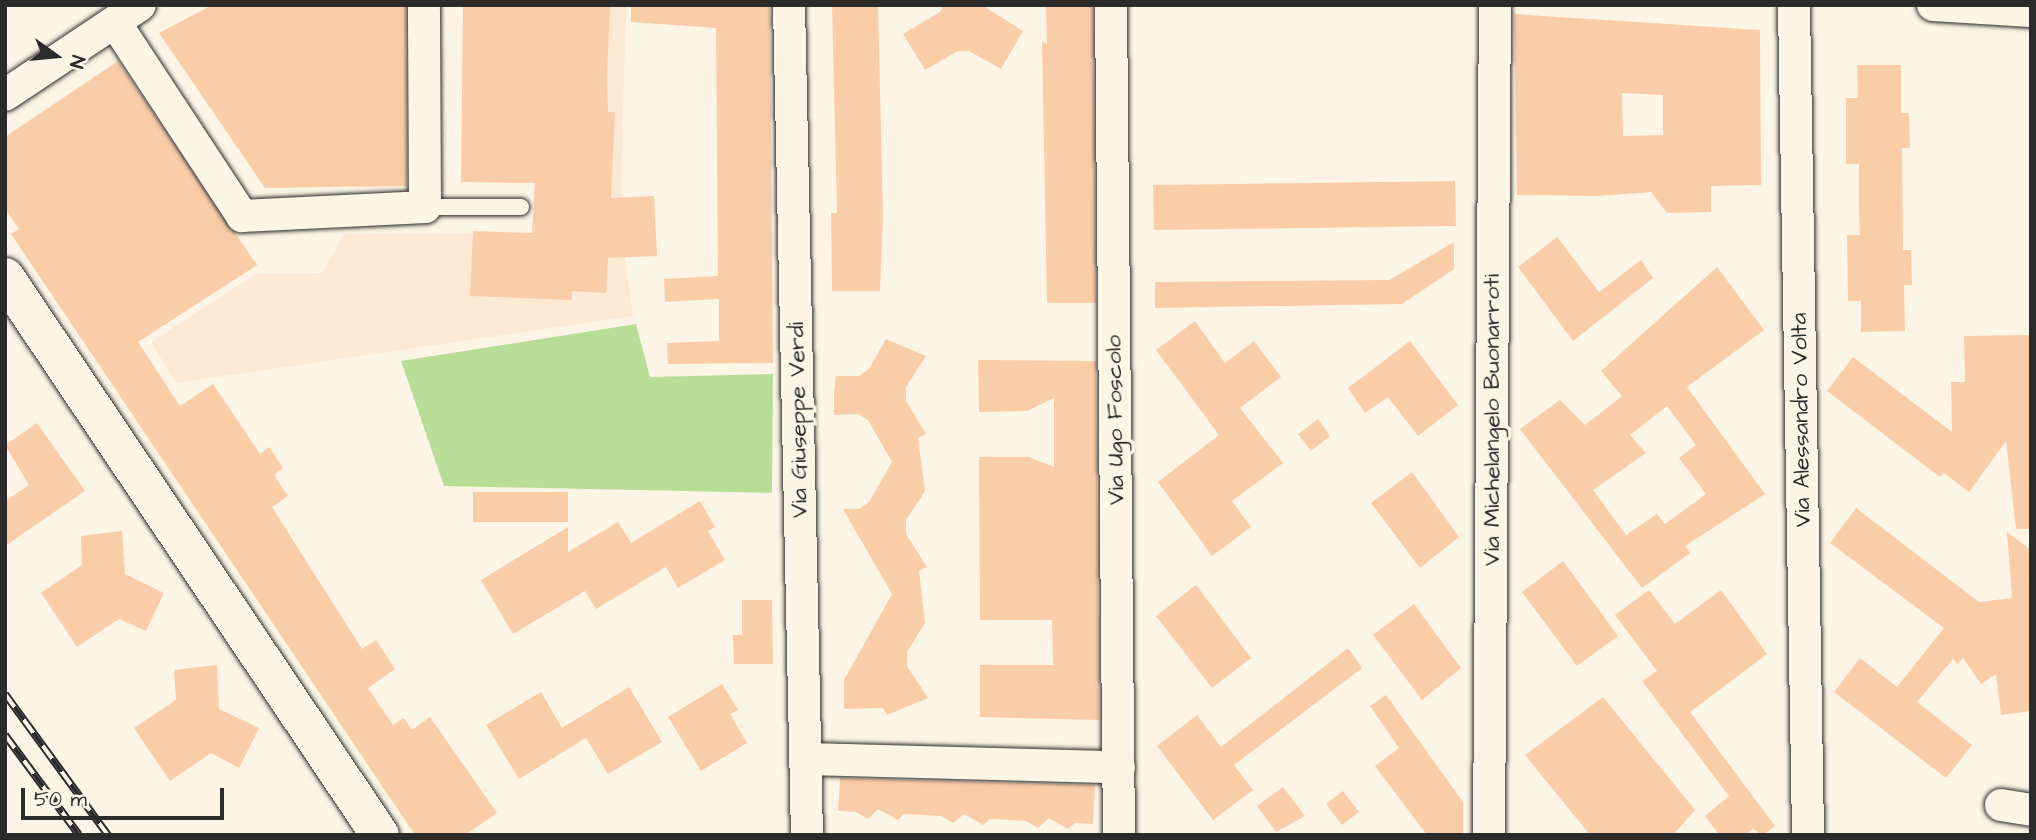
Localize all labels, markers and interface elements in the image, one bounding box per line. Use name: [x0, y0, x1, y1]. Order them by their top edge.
north arrow: [21, 21, 91, 91]
text: N: [62, 52, 91, 71]
street label: Via Michelangelo Buonarroti: [1478, 274, 1506, 566]
street label: Via Alessandro Volta: [1785, 313, 1817, 527]
street label: Via Giuseppe Verdi: [782, 322, 814, 518]
street label: Via Ugo Foscolo: [1100, 335, 1130, 505]
scale bar: [24, 774, 228, 818]
text: 50 m: [34, 785, 87, 814]

